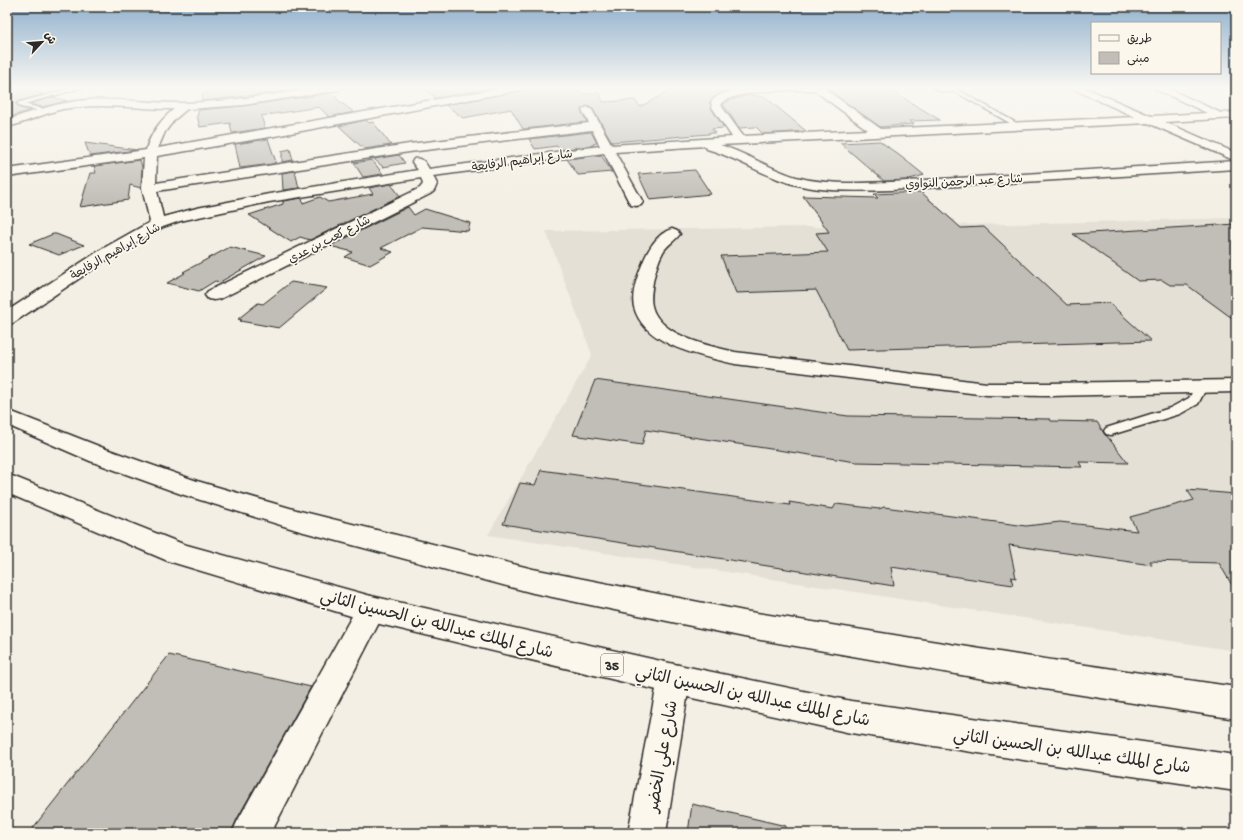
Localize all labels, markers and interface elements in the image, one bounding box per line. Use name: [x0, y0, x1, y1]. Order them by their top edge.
north arrow: [22, 22, 62, 62]
legend: [1091, 22, 1221, 74]
text: ش: [41, 30, 57, 47]
text: طريق: [1127, 33, 1152, 47]
text: مبنى: [1127, 53, 1150, 67]
street label: شارع إبراهيم الرفايعة: [471, 148, 574, 176]
street label: شارع عبد الرحمن النواوي: [905, 173, 1023, 193]
street label: شارع كعب بن عدي: [286, 214, 373, 268]
street label: شارع إبراهيم الرفايعة: [69, 221, 163, 284]
street label: شارع الملك عبدالله بن الحسين الثاني: [317, 587, 555, 667]
road number: 35: [601, 654, 623, 676]
street label: شارع الملك عبدالله بن الحسين الثاني: [633, 663, 872, 735]
street label: شارع علي الخضر: [644, 699, 686, 816]
street label: شارع الملك عبدالله بن الحسين الثاني: [951, 726, 1191, 782]

